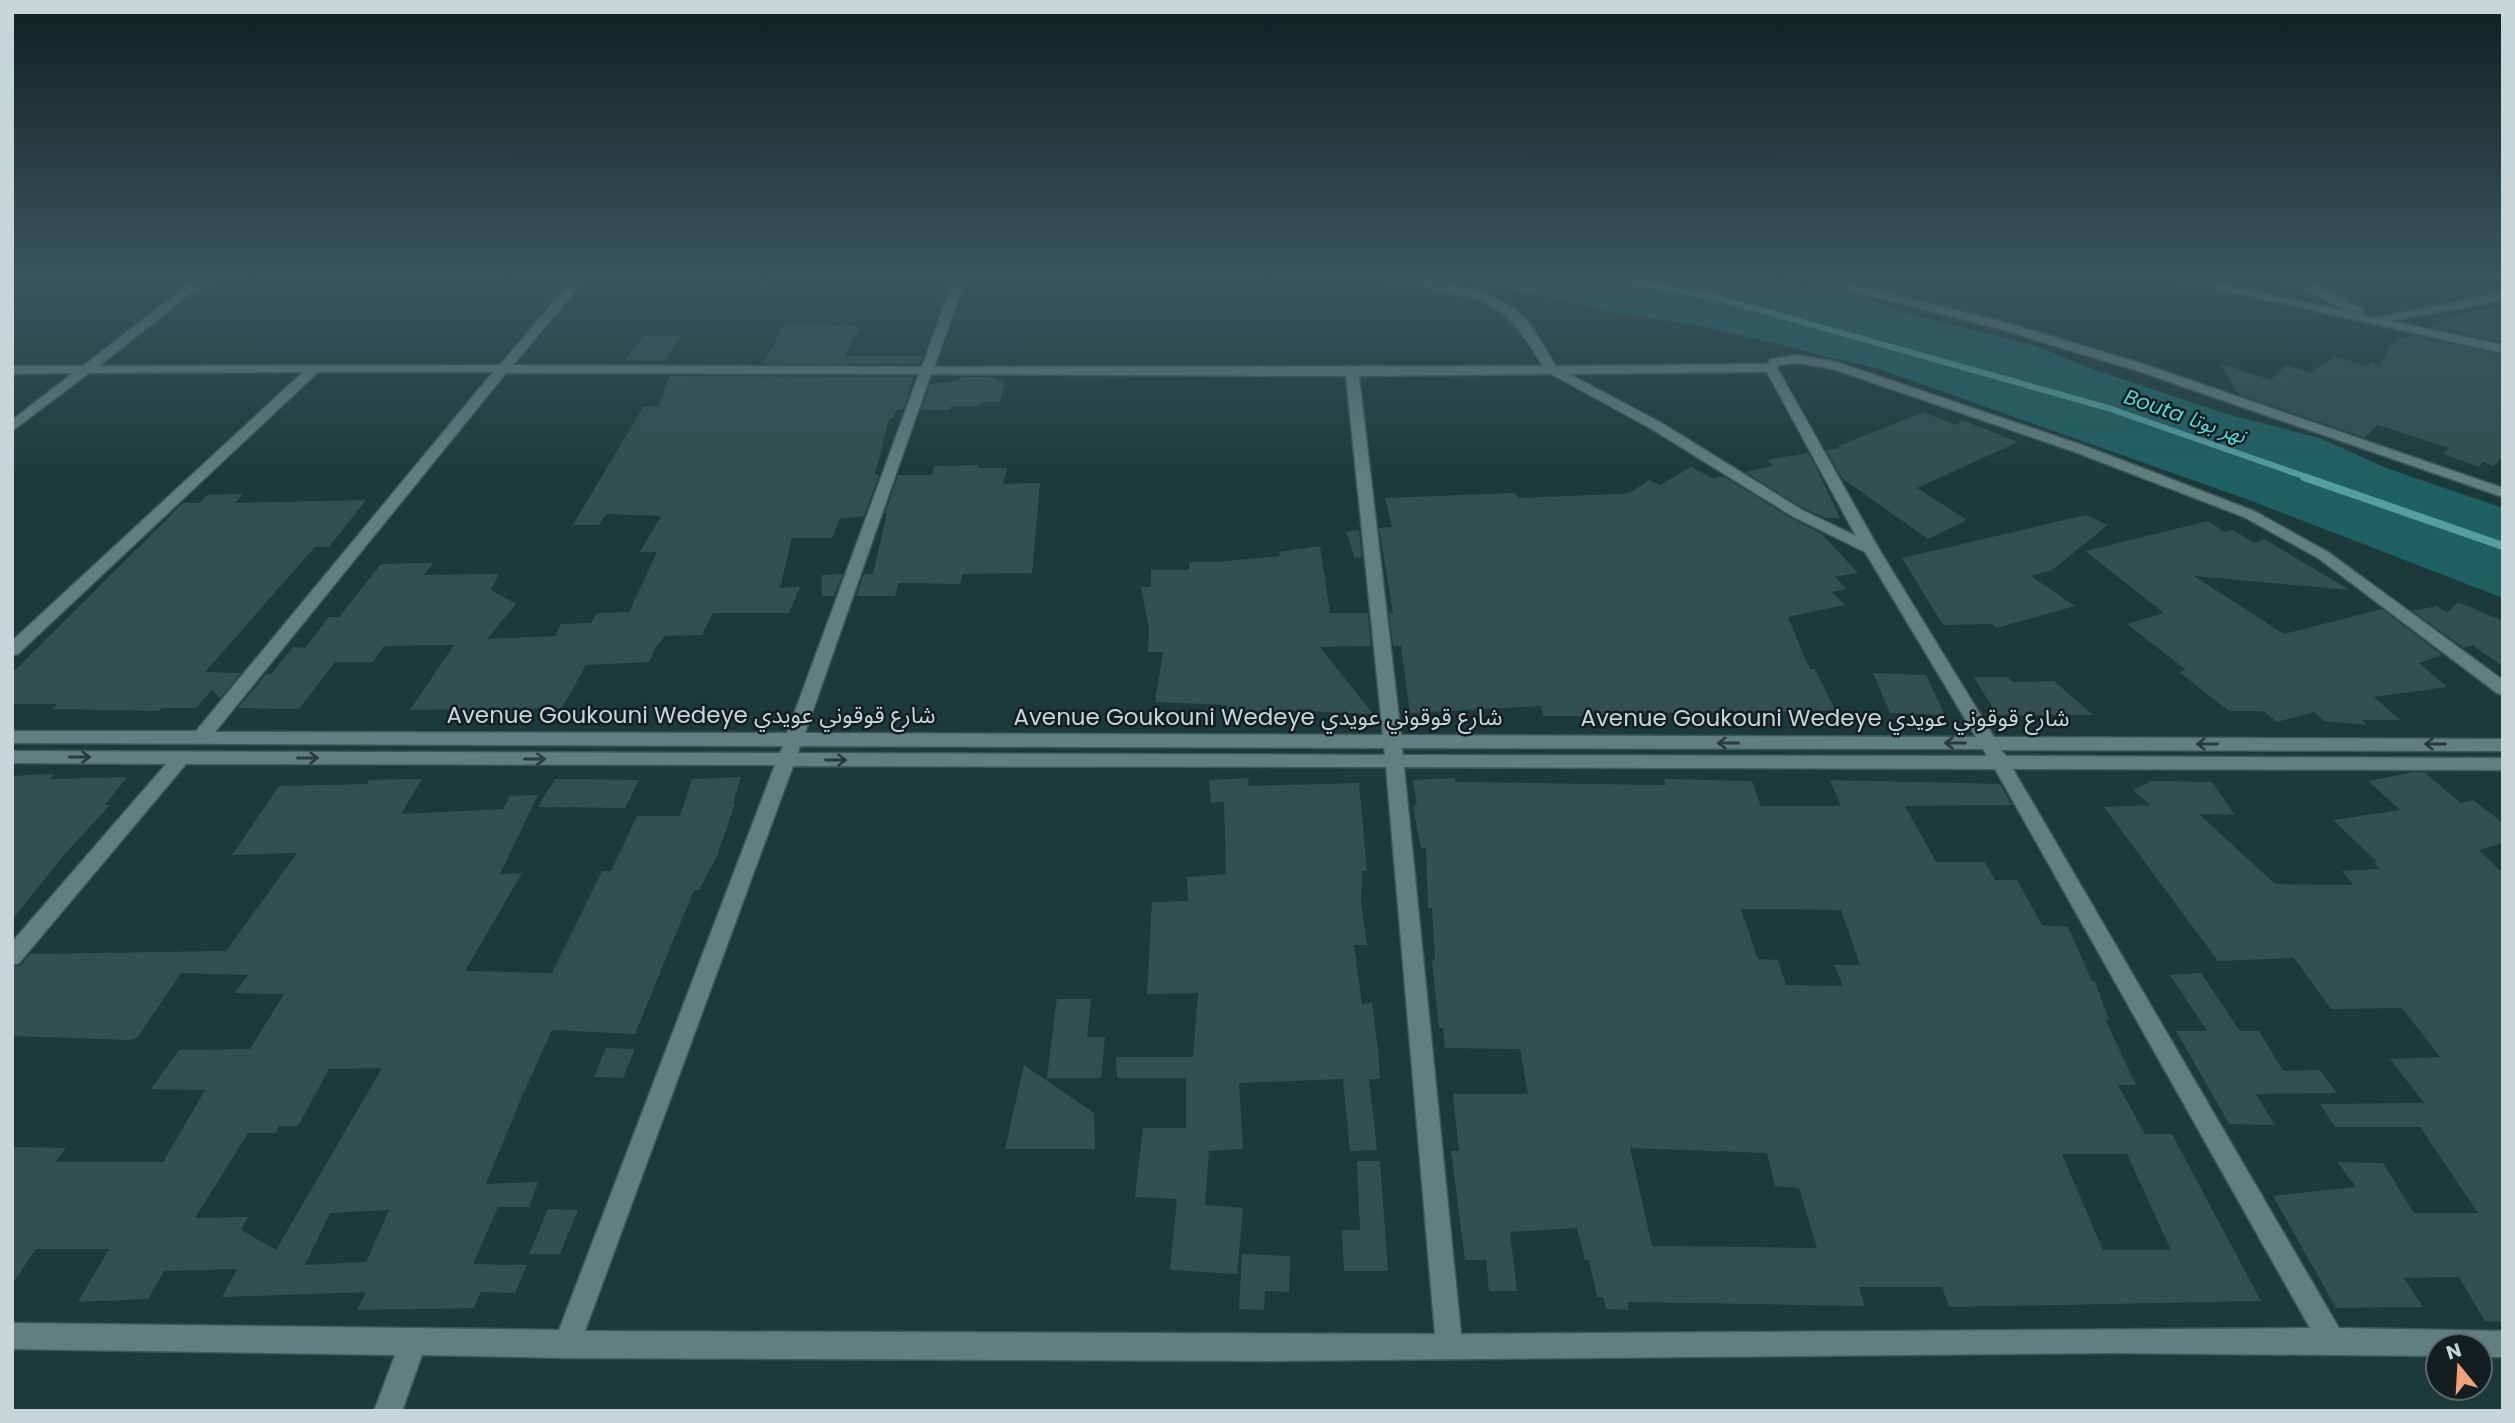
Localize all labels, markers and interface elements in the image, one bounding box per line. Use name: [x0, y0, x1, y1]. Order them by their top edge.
water label: Bouta نهر بوتا: [2120, 382, 2251, 451]
street label: Avenue Goukouni Wedeye شارع قوقوني عويدي: [446, 699, 936, 732]
street label: Avenue Goukouni Wedeye شارع قوقوني عويدي: [1013, 701, 1503, 734]
street label: Avenue Goukouni Wedeye شارع قوقوني عويدي: [1580, 702, 2070, 735]
one-way arrow: [1716, 736, 1739, 750]
one-way arrow: [1944, 736, 1967, 750]
one-way arrow: [2196, 737, 2219, 751]
one-way arrow: [2423, 737, 2446, 751]
one-way arrow: [69, 750, 92, 764]
one-way arrow: [296, 751, 319, 765]
one-way arrow: [524, 752, 547, 766]
one-way arrow: [825, 753, 848, 767]
north arrow: [2424, 1332, 2494, 1402]
text: N: [2443, 1336, 2465, 1366]

